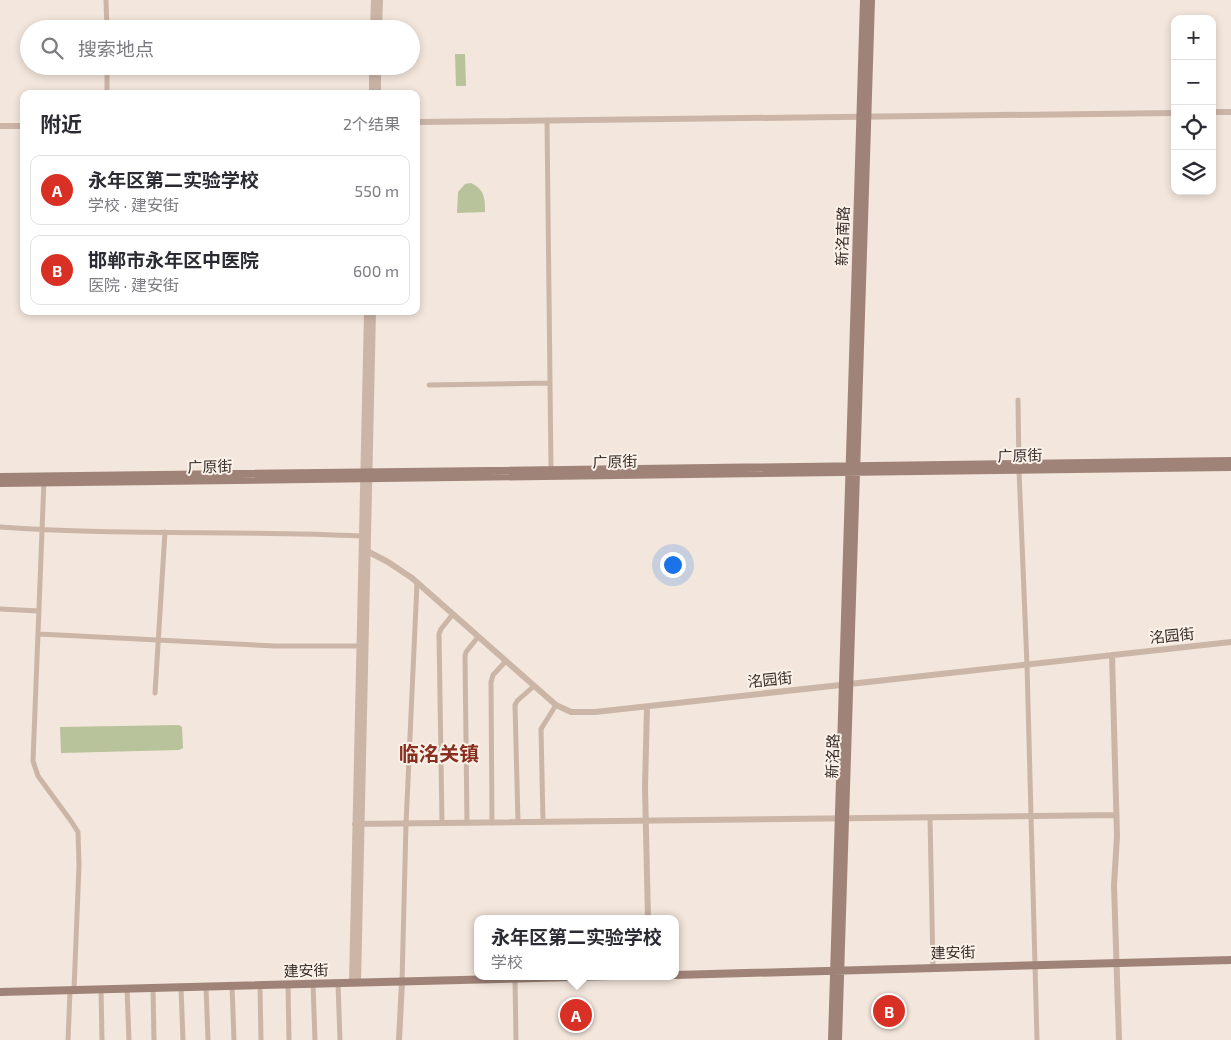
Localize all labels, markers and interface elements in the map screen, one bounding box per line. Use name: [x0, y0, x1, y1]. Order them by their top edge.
map controls: [1171, 15, 1216, 195]
button: +: [1171, 15, 1216, 60]
search box: [20, 20, 420, 75]
icon: search: [38, 34, 66, 62]
text: 搜索地点: [78, 37, 154, 60]
button: −: [1171, 60, 1216, 105]
button: locate: [1171, 105, 1216, 150]
text: 附近: [40, 111, 82, 136]
text: 2个结果: [343, 114, 400, 133]
button: layers: [1171, 150, 1216, 195]
text: 永年区第二实验学校: [88, 168, 259, 191]
text: A: [52, 181, 62, 200]
text: 550 m: [355, 181, 399, 200]
text: 学校 · 建安街: [88, 195, 179, 214]
street label: 新洺南路: [832, 206, 852, 266]
text: 邯郸市永年区中医院: [88, 248, 259, 271]
text: B: [52, 261, 62, 280]
text: 600 m: [353, 261, 399, 280]
text: 医院 · 建安街: [88, 275, 179, 294]
street label: 广原街: [997, 446, 1043, 464]
street label: 广原街: [592, 452, 638, 470]
street label: 广原街: [187, 457, 233, 475]
your location: [660, 552, 686, 578]
street label: 洺园街: [1149, 624, 1195, 646]
street label: 洺园街: [747, 668, 793, 690]
street label: 新洺路: [822, 733, 842, 779]
district label: 临洺关镇: [399, 741, 479, 765]
popup: [474, 915, 679, 980]
text: 永年区第二实验学校: [491, 925, 662, 948]
street label: 建安街: [930, 942, 976, 962]
text: 学校: [491, 952, 523, 971]
street label: 建安街: [283, 960, 329, 980]
pin: B: [873, 992, 905, 1030]
pin: A: [560, 996, 592, 1034]

